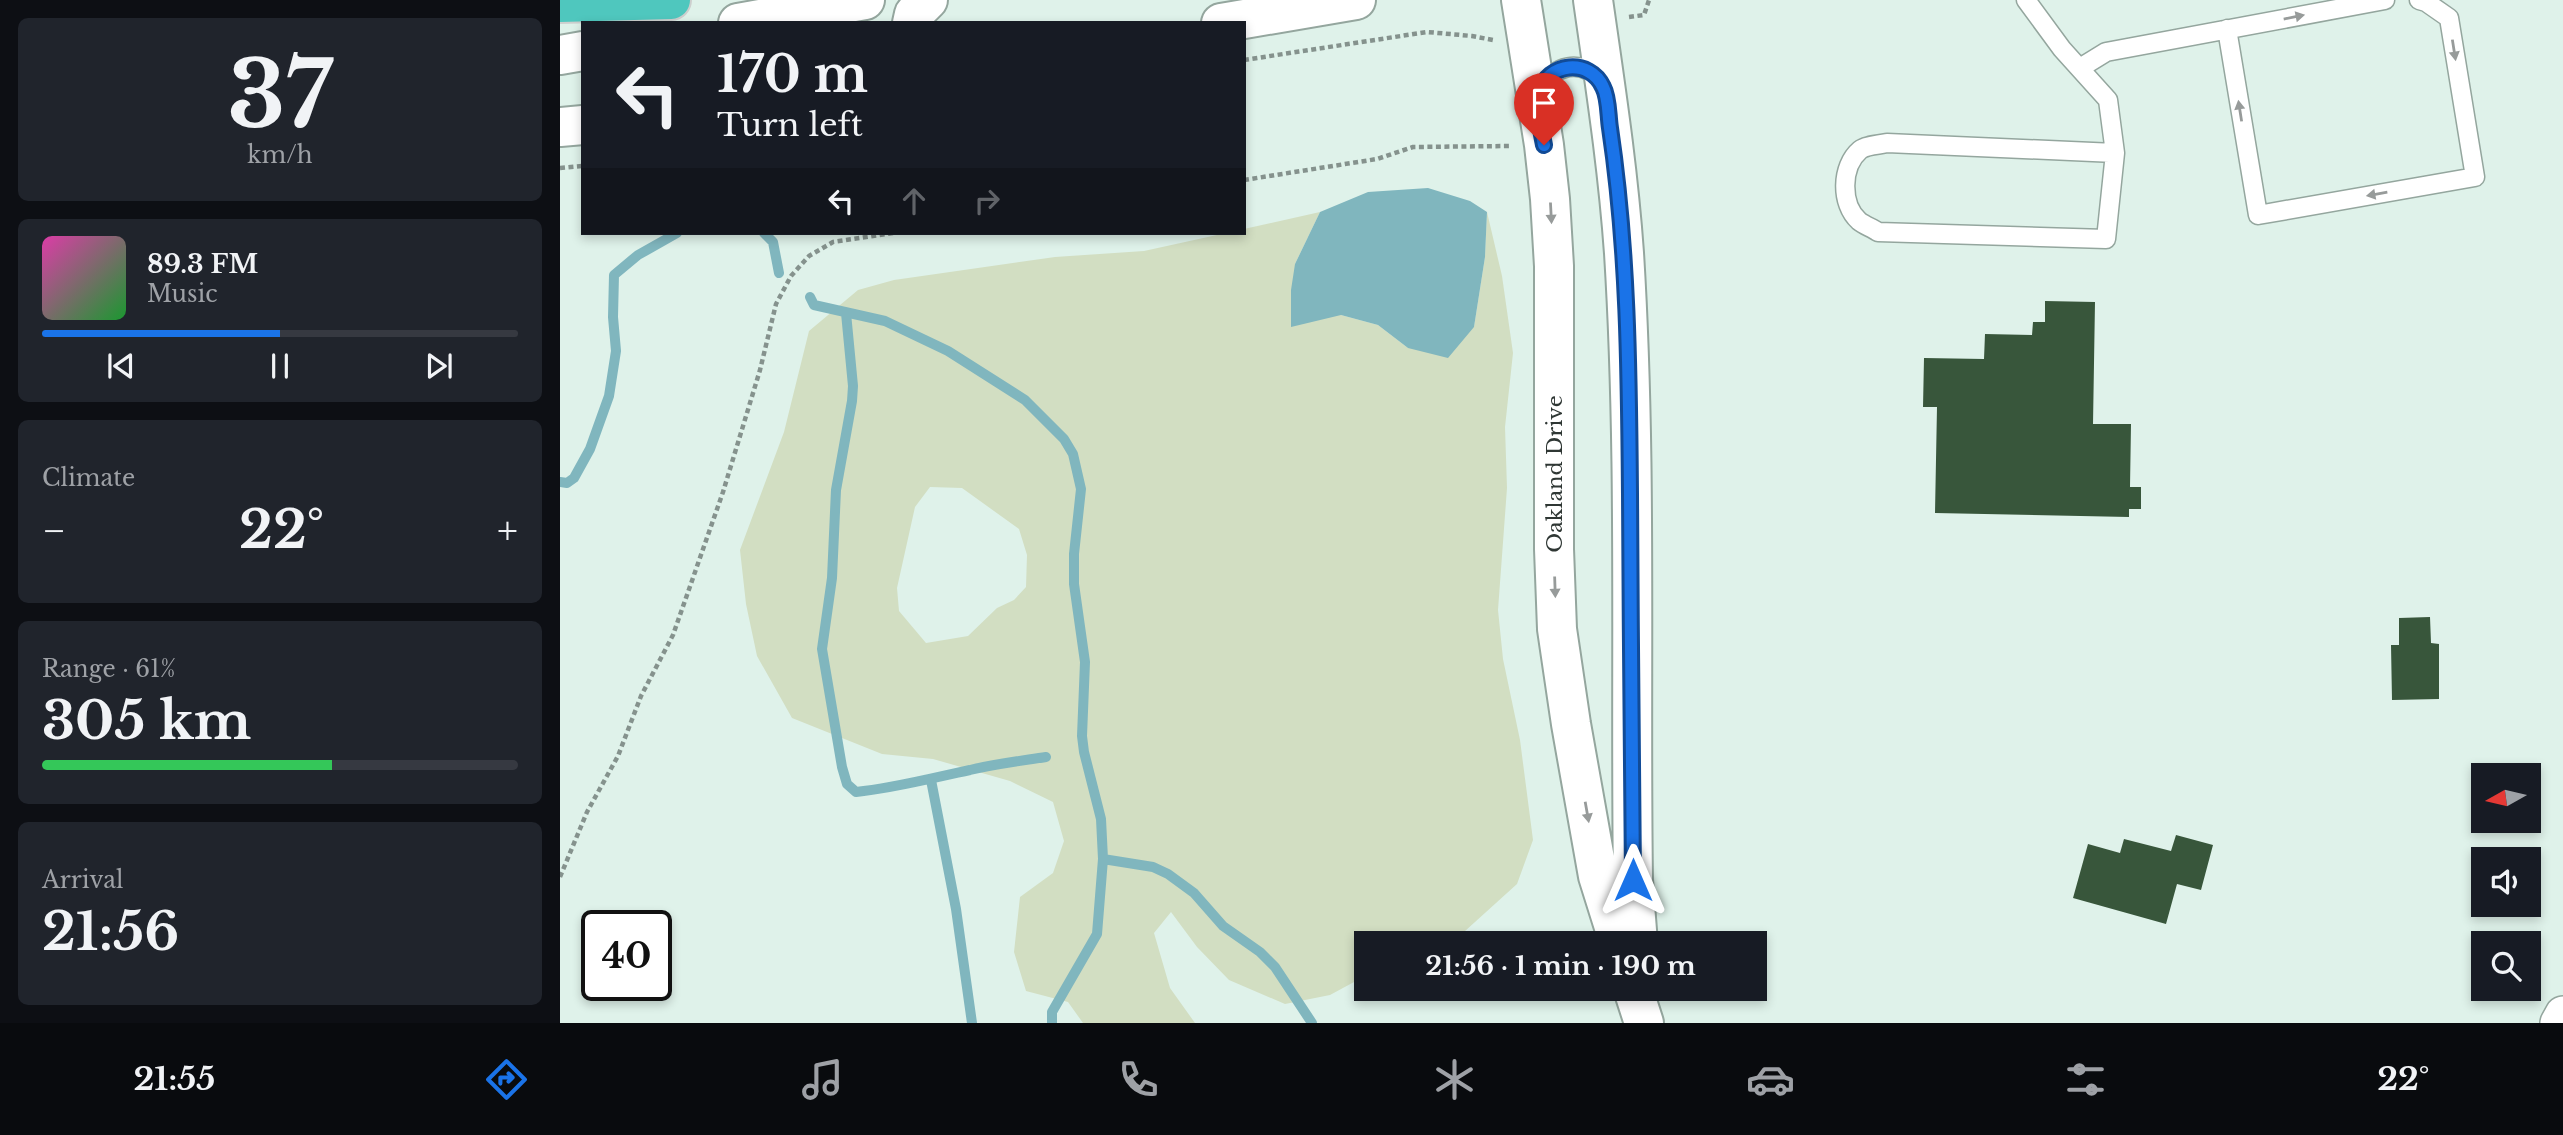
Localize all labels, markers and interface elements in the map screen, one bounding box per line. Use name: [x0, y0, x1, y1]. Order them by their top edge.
one-way arrow: [2283, 11, 2305, 22]
text: 37: [228, 39, 332, 152]
one-way arrow: [2449, 39, 2460, 61]
text: 170 m: [717, 44, 868, 105]
icon: left: [602, 49, 693, 140]
pin: [1514, 73, 1574, 145]
icon: arrive: [1525, 84, 1563, 122]
one-way arrow: [2234, 100, 2245, 122]
text: Turn left: [717, 105, 863, 145]
text: km/h: [247, 141, 313, 169]
icon: left: [822, 182, 860, 220]
icon: ahead: [895, 182, 933, 220]
icon: right: [968, 182, 1006, 220]
one-way arrow: [2366, 189, 2388, 200]
one-way arrow: [1546, 202, 1557, 224]
text: 89.3 FM: [147, 248, 258, 280]
text: Music: [147, 280, 218, 308]
icon: previous: [102, 347, 140, 385]
icon: pause: [261, 347, 299, 385]
icon: next: [420, 347, 458, 385]
street label: Oakland Drive: [1542, 395, 1568, 553]
text: Climate: [42, 464, 135, 492]
text: 22°: [239, 498, 324, 562]
text: −: [42, 507, 66, 554]
text: +: [497, 507, 518, 554]
one-way arrow: [1550, 577, 1561, 599]
text: Range · 61%: [42, 655, 176, 683]
text: 305 km: [42, 689, 251, 753]
north arrow: [2471, 763, 2541, 833]
map controls: [2471, 763, 2541, 1001]
one-way arrow: [1582, 801, 1593, 823]
position arrow: [1596, 843, 1670, 917]
button: sound: [2471, 847, 2541, 917]
text: Arrival: [42, 866, 123, 894]
text: 21:56: [42, 900, 179, 964]
speed limit sign: 40: [581, 910, 672, 1001]
button: search: [2471, 931, 2541, 1001]
text: 21:56 · 1 min · 190 m: [1425, 950, 1696, 982]
icon: directions: [482, 1055, 531, 1104]
icon: music: [798, 1055, 847, 1104]
icon: phone: [1114, 1055, 1163, 1104]
icon: climate: [1430, 1055, 1479, 1104]
icon: car: [1746, 1055, 1795, 1104]
icon: filters: [2061, 1055, 2110, 1104]
text: 21:55: [133, 1059, 215, 1099]
text: 22°: [2377, 1059, 2430, 1099]

